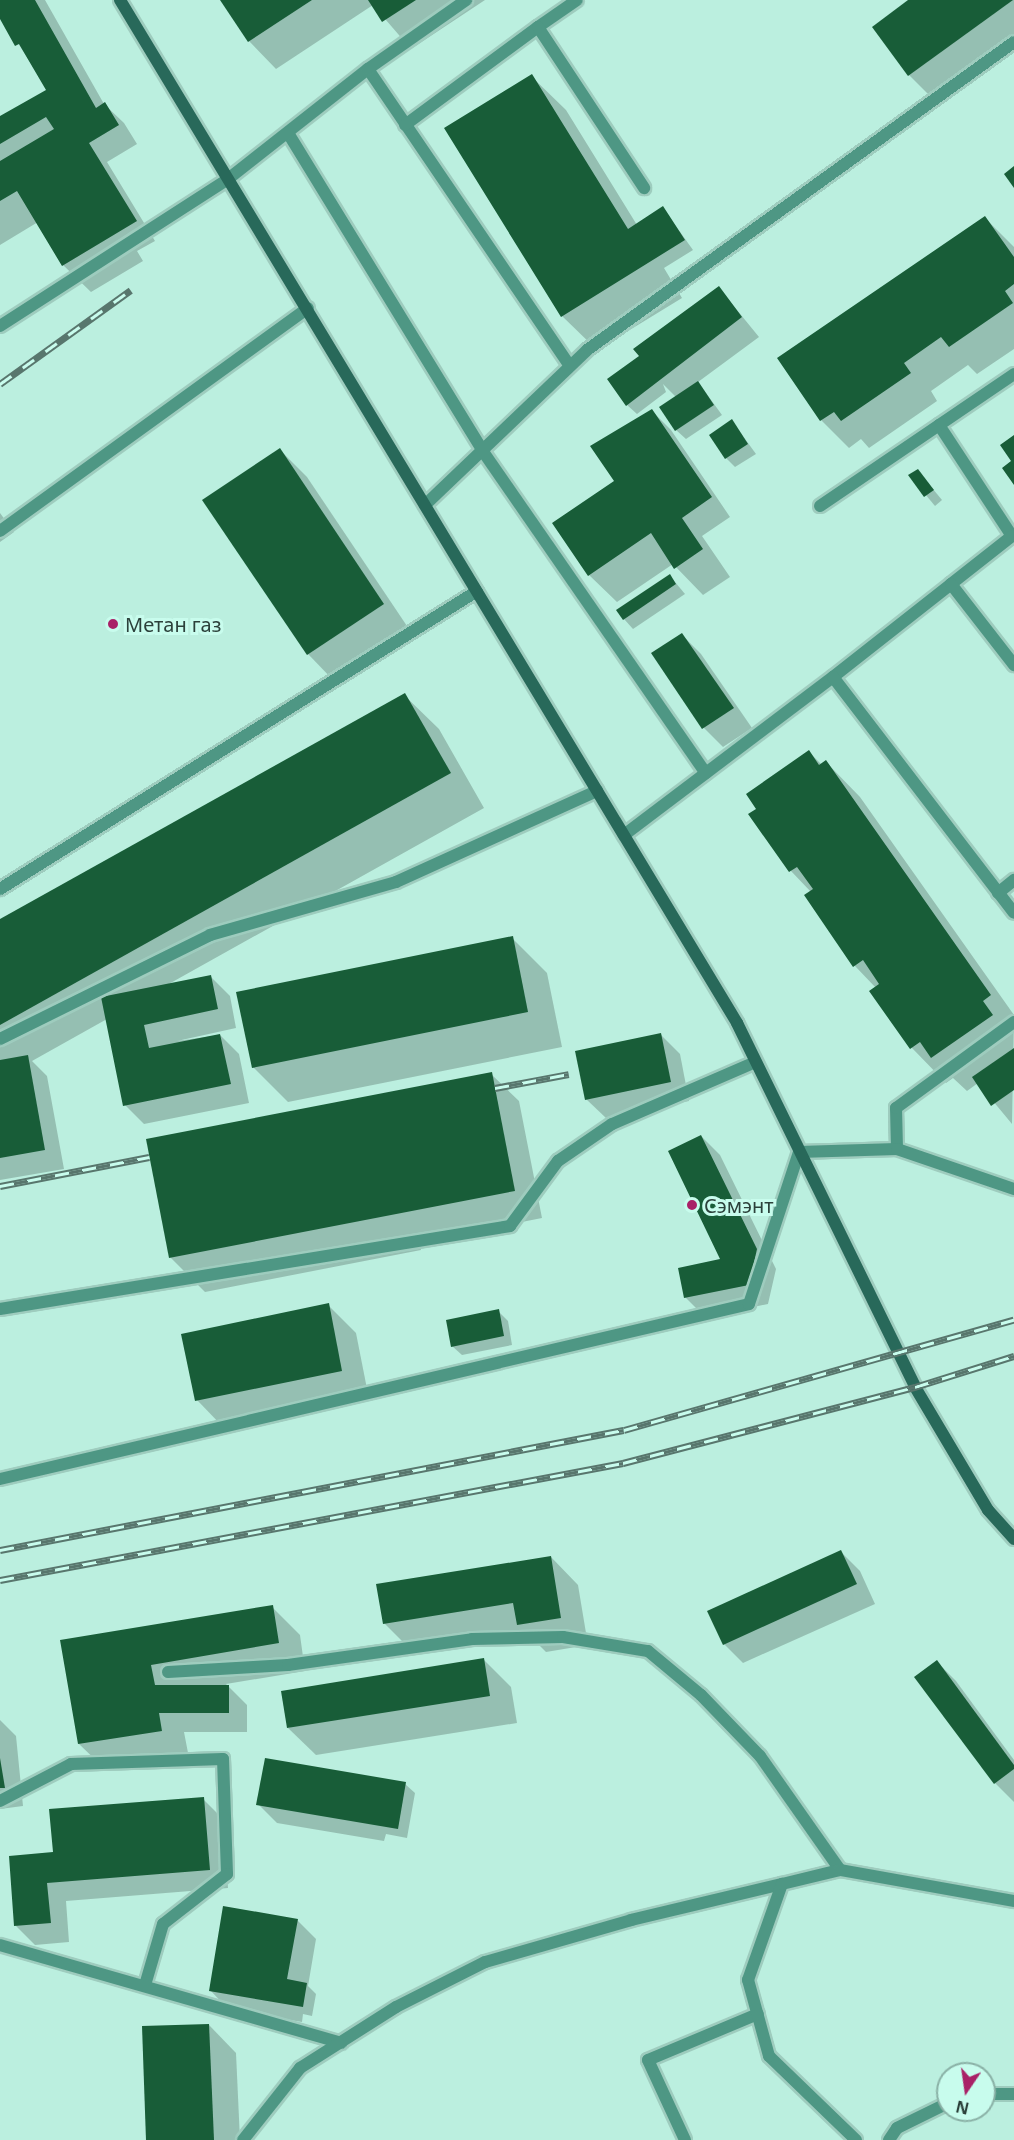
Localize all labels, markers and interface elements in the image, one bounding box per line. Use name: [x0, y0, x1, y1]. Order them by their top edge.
place label: Метан газ: [125, 612, 221, 636]
marker: Метан газ: [106, 617, 120, 631]
place label: Сэмэнт: [704, 1193, 773, 1217]
marker: Сэмэнт: [685, 1198, 699, 1212]
north arrow: [936, 2062, 996, 2122]
text: N: [954, 2095, 971, 2120]

